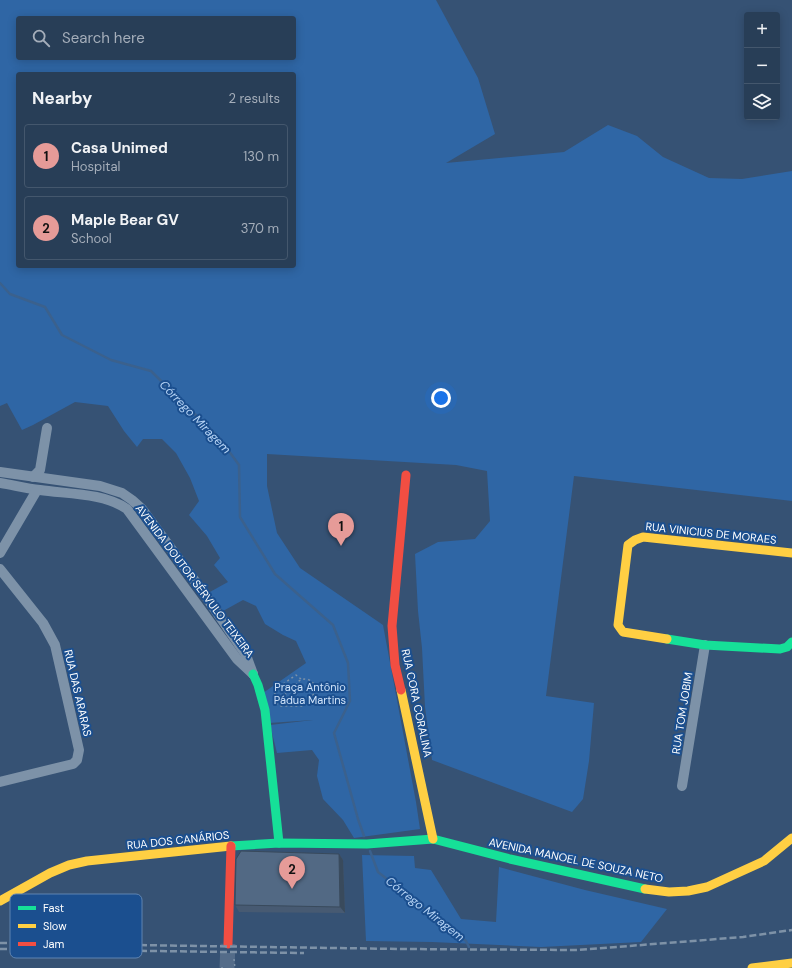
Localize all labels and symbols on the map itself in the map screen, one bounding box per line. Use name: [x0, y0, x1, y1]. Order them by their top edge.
water label: Córrego Miragem: [156, 377, 234, 457]
your location: [431, 388, 451, 408]
street label: AVENIDA DOUTOR SÉRVULO TEIXEIRA: [133, 502, 257, 660]
pin: 1: [328, 513, 354, 546]
street label: RUA VINICIUS DE MORAES: [645, 519, 777, 547]
street label: RUA DAS ARARAS: [61, 648, 95, 738]
street label: RUA CORA CORALINA: [399, 648, 435, 758]
street label: RUA TOM JOBIM: [669, 671, 695, 755]
park label: Praça Antônio Pádua Martins: [274, 680, 346, 707]
street label: RUA DOS CANÁRIOS: [126, 828, 230, 852]
street label: AVENIDA MANOEL DE SOUZA NETO: [488, 835, 664, 885]
pin: 2: [279, 856, 305, 889]
water label: Córrego Miragem: [382, 873, 468, 945]
legend: [10, 894, 142, 958]
text: Fast: [43, 901, 64, 915]
text: Slow: [43, 919, 67, 933]
text: Jam: [43, 937, 64, 951]

